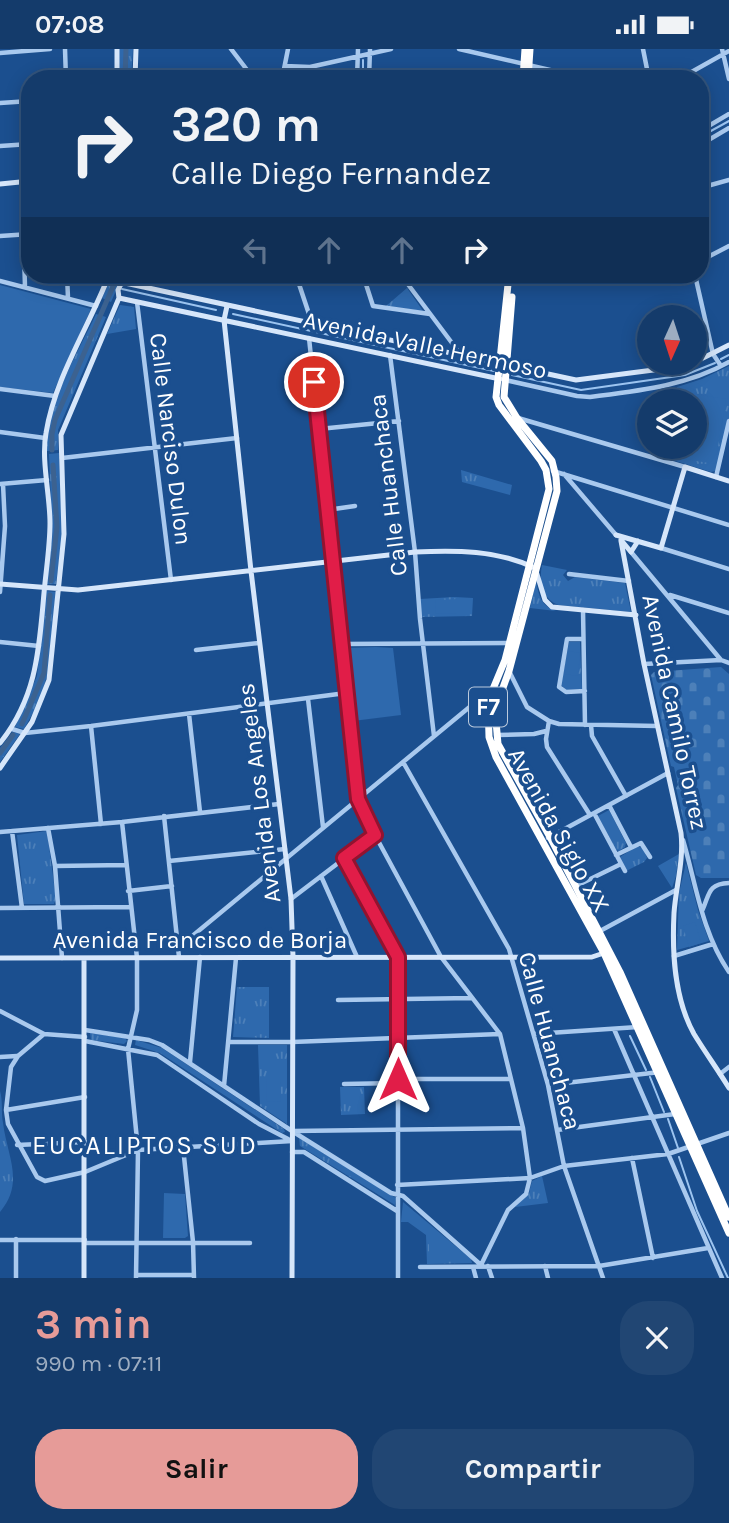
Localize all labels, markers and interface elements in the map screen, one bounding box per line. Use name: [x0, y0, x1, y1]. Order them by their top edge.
text: 07:08: [35, 9, 105, 40]
text: 320 m: [171, 96, 321, 153]
icon: right: [56, 98, 147, 189]
text: Calle Diego Fernandez: [171, 155, 491, 192]
icon: left: [237, 231, 275, 269]
icon: ahead: [310, 231, 348, 269]
icon: ahead: [383, 231, 421, 269]
icon: right: [456, 231, 494, 269]
north arrow: [637, 305, 707, 375]
map controls: [637, 305, 707, 459]
street label: Avenida Valle Hermoso: [301, 306, 549, 384]
street label: Calle Narciso Dulon: [144, 331, 198, 547]
pin: [284, 352, 344, 412]
icon: arrive: [295, 363, 333, 401]
button: layers: [637, 389, 707, 459]
street label: Calle Huanchaca: [363, 392, 413, 578]
street label: Avenida Camilo Torrez: [636, 592, 714, 832]
street label: Avenida Los Angeles: [232, 682, 286, 904]
road number: F7: [469, 687, 507, 727]
street label: Avenida Siglo XX: [502, 743, 616, 917]
street label: Avenida Francisco de Borja: [53, 926, 347, 954]
street label: Calle Huanchaca: [513, 949, 587, 1133]
position arrow: [361, 1042, 435, 1116]
district label: EUCALIPTOS SUD: [32, 1130, 258, 1161]
text: 3 min: [35, 1299, 152, 1349]
button: close: [620, 1301, 694, 1375]
text: 990 m · 07:11: [35, 1350, 162, 1377]
button: Salir: [35, 1429, 358, 1509]
button: Compartir: [372, 1429, 694, 1509]

